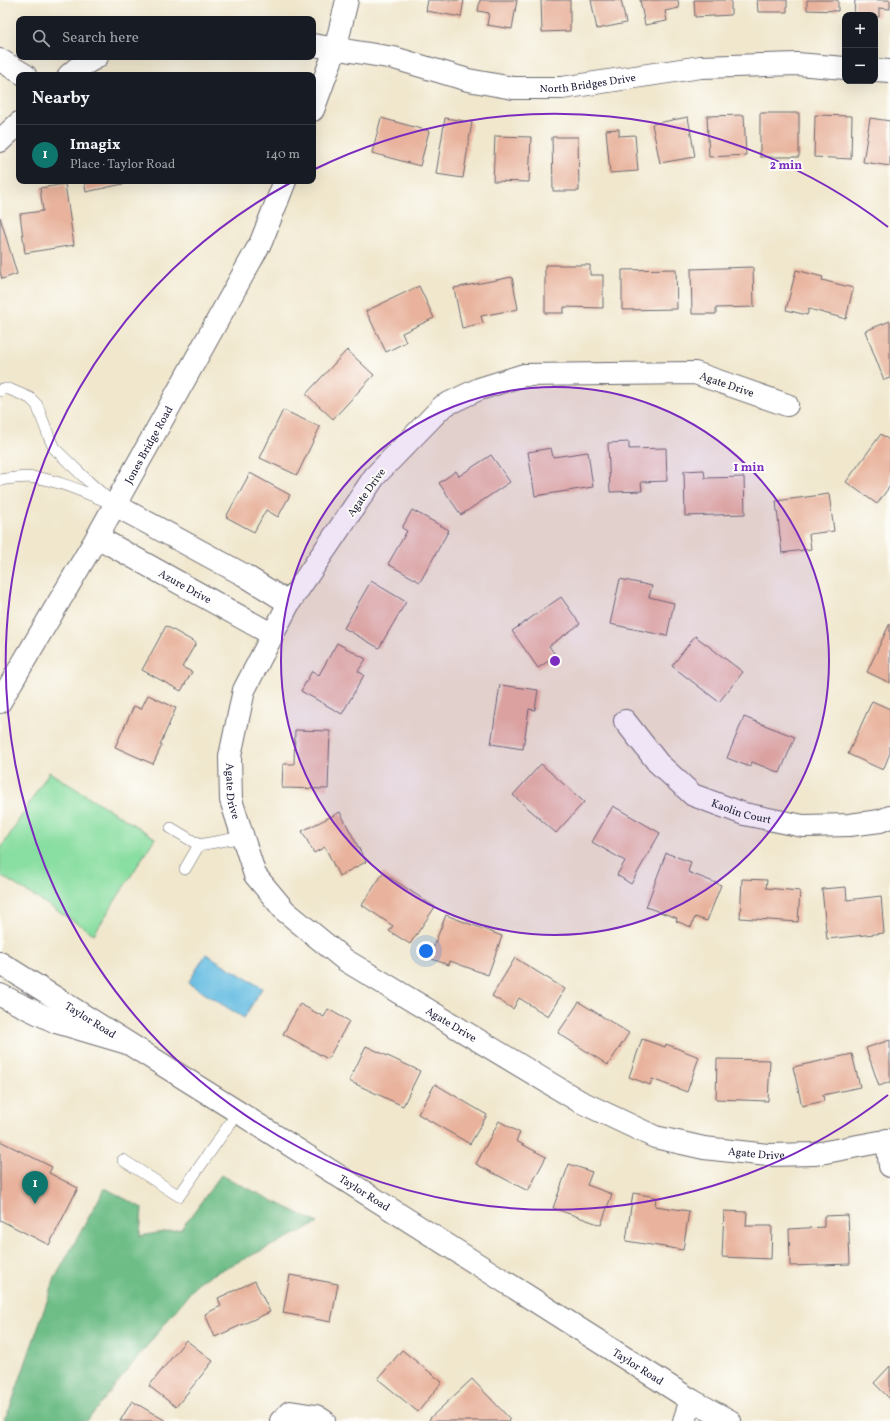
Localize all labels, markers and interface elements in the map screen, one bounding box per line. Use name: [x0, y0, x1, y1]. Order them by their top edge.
map controls: [842, 12, 878, 84]
button: +: [842, 12, 878, 48]
search box: [16, 16, 316, 60]
icon: search: [30, 27, 52, 49]
text: Search here: [62, 28, 139, 49]
button: −: [842, 48, 878, 84]
street label: North Bridges Drive: [540, 71, 637, 97]
text: Nearby: [32, 87, 90, 110]
text: Imagix: [70, 135, 120, 156]
text: 1: [42, 146, 48, 164]
text: 140 m: [266, 146, 300, 164]
text: Place · Taylor Road: [70, 156, 175, 174]
text: 2 min: [770, 158, 802, 174]
street label: Agate Drive: [697, 369, 756, 402]
street label: Jones Bridge Road: [122, 404, 177, 487]
text: 1 min: [734, 460, 765, 476]
street label: Agate Drive: [344, 466, 390, 520]
street label: Azure Drive: [155, 567, 214, 608]
centre of rings: [548, 654, 562, 668]
street label: Agate Drive: [221, 763, 243, 821]
street label: Kaolin Court: [709, 796, 772, 828]
your location: [416, 941, 436, 961]
street label: Taylor Road: [61, 999, 118, 1043]
street label: Agate Drive: [422, 1004, 479, 1046]
street label: Agate Drive: [727, 1145, 785, 1164]
pin: 1: [22, 1171, 48, 1204]
street label: Taylor Road: [336, 1172, 392, 1216]
street label: Taylor Road: [609, 1346, 666, 1390]

